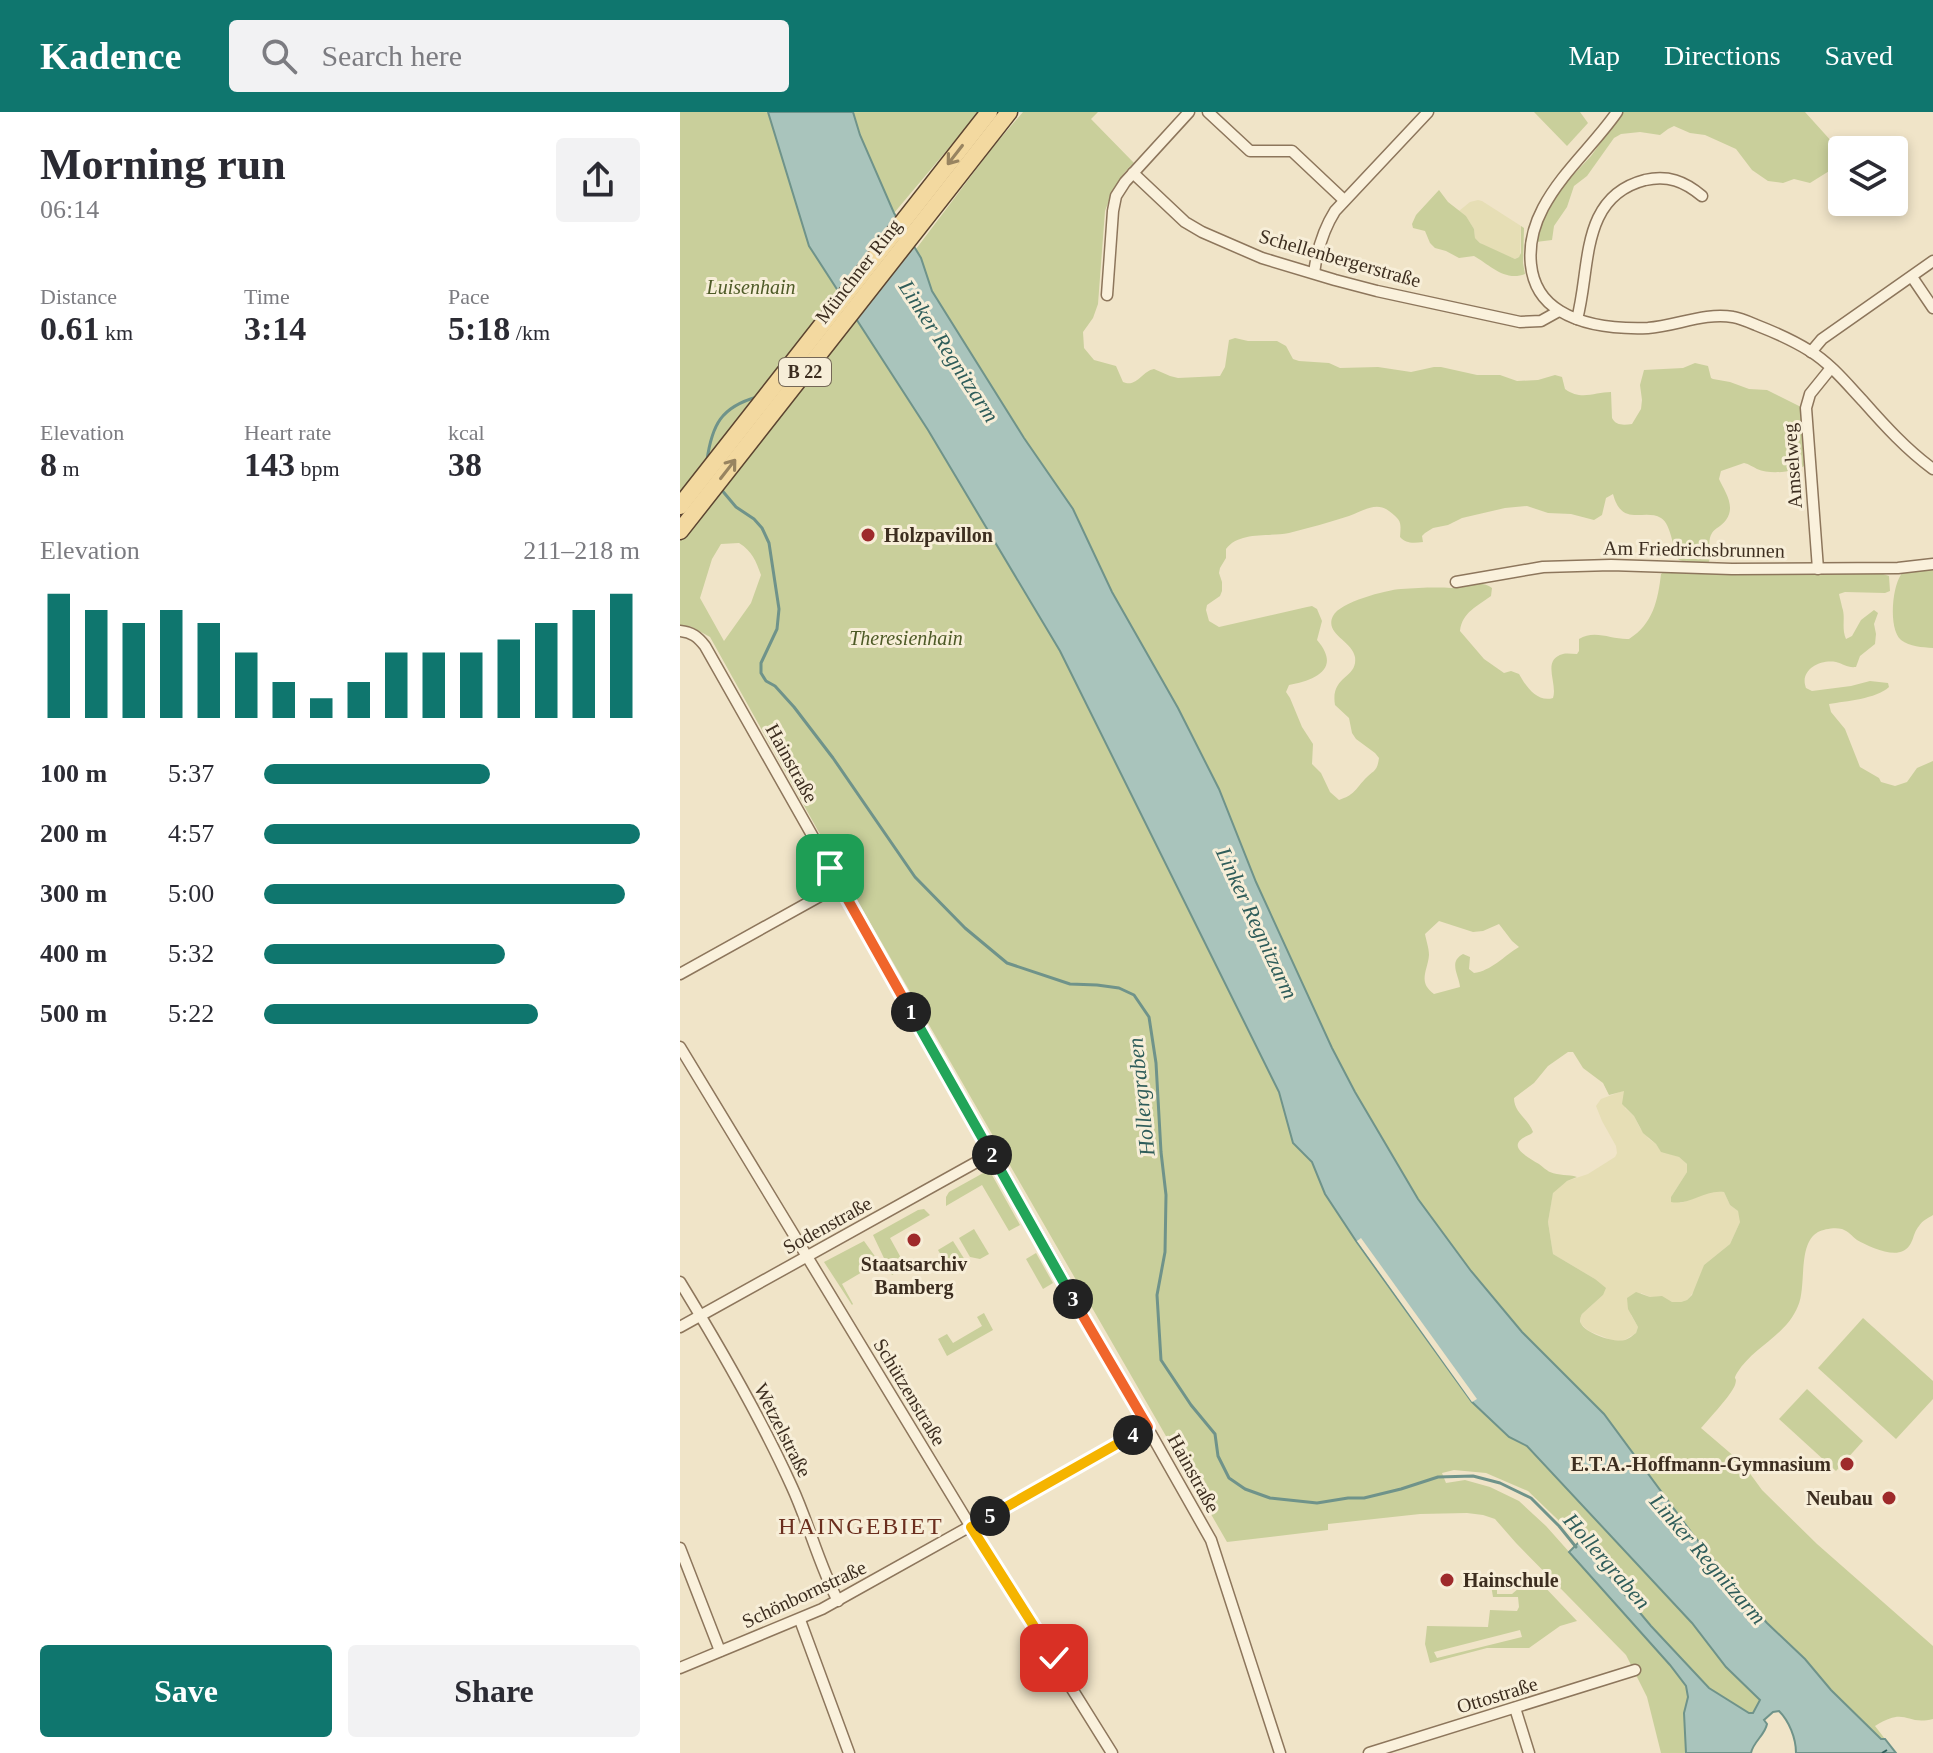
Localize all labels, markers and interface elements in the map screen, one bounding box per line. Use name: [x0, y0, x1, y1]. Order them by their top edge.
search box: [229, 20, 789, 92]
icon: search: [257, 34, 301, 78]
text: Kadence: [40, 35, 181, 77]
text: Search here: [321, 39, 462, 72]
text: Map: [1569, 40, 1620, 71]
text: Directions: [1664, 40, 1781, 71]
text: Saved: [1825, 40, 1893, 71]
map controls: [1828, 136, 1908, 216]
button: layers: [1828, 136, 1908, 216]
button: share: [556, 138, 640, 222]
text: Morning run: [40, 140, 286, 189]
one-way arrow: [946, 144, 964, 165]
text: 06:14: [40, 195, 99, 224]
street label: Münchner Ring: [811, 215, 906, 328]
street label: Schellenbergerstraße: [1256, 224, 1424, 293]
water label: Linker Regnitzarm: [893, 274, 1004, 427]
park label: Luisenhain: [706, 276, 795, 298]
text: Distance: [40, 284, 117, 309]
text: Time: [244, 284, 290, 309]
text: Pace: [448, 284, 490, 309]
text: 0.61: [40, 310, 100, 347]
text: 3:14: [244, 310, 306, 347]
text: 5:18: [448, 310, 510, 347]
text: km: [100, 320, 133, 345]
text: /km: [510, 320, 550, 345]
road number: B 22: [779, 358, 831, 386]
text: Elevation: [40, 420, 124, 445]
text: Heart rate: [244, 420, 331, 445]
text: kcal: [448, 420, 485, 445]
street label: Amselweg: [1778, 422, 1807, 509]
text: 8: [40, 446, 57, 483]
text: 143: [244, 446, 295, 483]
text: 38: [448, 446, 482, 483]
text: m: [57, 456, 80, 481]
text: bpm: [295, 456, 340, 481]
one-way arrow: [720, 459, 737, 480]
place label: Holzpavillon: [884, 524, 993, 547]
marker: Holzpavillon: [859, 526, 877, 544]
text: Elevation: [40, 536, 140, 565]
text: 211–218 m: [523, 536, 640, 565]
street label: Am Friedrichsbrunnen: [1603, 536, 1785, 562]
park label: Theresienhain: [849, 627, 963, 649]
street label: Hainstraße: [761, 720, 823, 806]
text: 100 m: [40, 759, 107, 788]
text: 5:37: [168, 759, 214, 788]
text: 200 m: [40, 819, 107, 848]
text: 4:57: [168, 819, 214, 848]
pin: [796, 834, 864, 902]
water label: Linker Regnitzarm: [1211, 842, 1303, 1003]
icon: arrive: [808, 846, 852, 890]
text: 300 m: [40, 879, 107, 908]
text: 5:00: [168, 879, 214, 908]
text: 400 m: [40, 939, 107, 968]
text: 5:32: [168, 939, 214, 968]
pin: 1: [891, 992, 931, 1032]
text: 500 m: [40, 999, 107, 1028]
text: 5:22: [168, 999, 214, 1028]
text: 1: [906, 999, 917, 1024]
water label: Hollergraben: [1122, 1037, 1160, 1158]
pin: 2: [972, 1135, 1012, 1175]
text: 2: [987, 1142, 998, 1167]
street label: Sodenstraße: [779, 1192, 875, 1258]
marker: Staatsarchiv Bamberg: [905, 1231, 923, 1249]
place label: Staatsarchiv Bamberg: [861, 1253, 967, 1299]
pin: 3: [1053, 1279, 1093, 1319]
text: 3: [1068, 1286, 1079, 1311]
street label: Schützenstraße: [869, 1334, 951, 1450]
street label: Wetzelstraße: [750, 1379, 816, 1481]
pin: 4: [1113, 1415, 1153, 1455]
text: 4: [1128, 1422, 1139, 1447]
street label: Hainstraße: [1163, 1430, 1225, 1516]
place label: E.T.A.-Hoffmann-Gymnasium: [1571, 1453, 1831, 1476]
marker: E.T.A.-Hoffmann-Gymnasium: [1838, 1455, 1856, 1473]
place label: Neubau: [1806, 1487, 1873, 1509]
water label: Linker Regnitzarm: [1644, 1488, 1771, 1629]
marker: Neubau: [1880, 1489, 1898, 1507]
pin: 5: [970, 1496, 1010, 1536]
text: 5: [985, 1503, 996, 1528]
water label: Hollergraben: [1558, 1507, 1655, 1614]
district label: HAINGEBIET: [778, 1513, 944, 1539]
street label: Schönbornstraße: [738, 1556, 870, 1632]
place label: Hainschule: [1463, 1569, 1559, 1591]
marker: Hainschule: [1438, 1571, 1456, 1589]
pin: [1020, 1624, 1088, 1692]
icon: check: [1032, 1636, 1076, 1680]
button: Save: [40, 1645, 332, 1737]
button: Share: [348, 1645, 640, 1737]
street label: Ottostraße: [1454, 1672, 1540, 1718]

